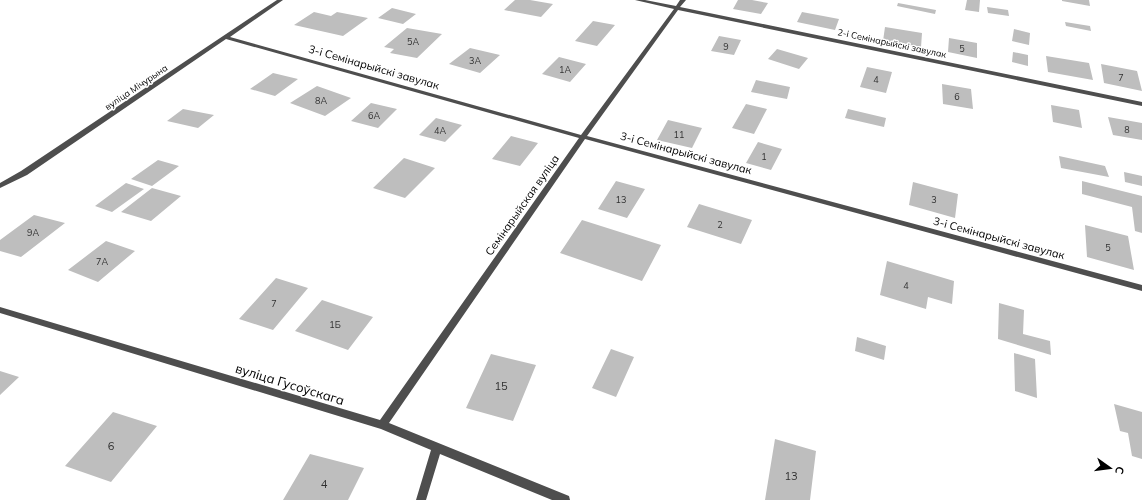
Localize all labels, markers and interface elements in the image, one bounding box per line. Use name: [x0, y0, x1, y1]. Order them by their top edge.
street label: 2-і Семінарыйскі завулак: [836, 26, 948, 61]
house number: 5А: [407, 36, 419, 47]
house number: 9: [723, 41, 729, 52]
street label: 3-і Семінарыйскі завулак: [307, 42, 441, 92]
house number: 5: [959, 43, 965, 54]
house number: 3А: [469, 55, 481, 66]
street label: вуліца Мічурына: [102, 62, 170, 113]
house number: 1А: [559, 64, 571, 75]
house number: 7: [1118, 72, 1124, 83]
house number: 4: [873, 74, 879, 85]
house number: 6: [954, 91, 960, 102]
house number: 8А: [315, 95, 327, 106]
house number: 6А: [368, 110, 380, 121]
house number: 8: [1124, 124, 1130, 135]
house number: 4А: [434, 125, 446, 136]
street label: 3-і Семінарыйскі завулак: [619, 129, 753, 177]
house number: 11: [674, 129, 684, 140]
house number: 1: [761, 151, 767, 162]
street label: Семінарыйская вуліца: [482, 152, 562, 258]
house number: 13: [616, 194, 626, 205]
house number: 3: [931, 194, 937, 205]
street label: 3-і Семінарыйскі завулак: [932, 214, 1066, 262]
house number: 2: [717, 219, 723, 230]
house number: 9А: [27, 227, 39, 238]
house number: 5: [1105, 242, 1111, 253]
house number: 7А: [96, 256, 108, 267]
house number: 4: [903, 280, 909, 291]
house number: 7: [271, 298, 277, 309]
house number: 1Б: [329, 319, 341, 330]
street label: вуліца Гусоўскага: [234, 360, 346, 408]
house number: 15: [494, 379, 508, 393]
house number: 6: [108, 439, 115, 453]
north arrow: [1090, 448, 1130, 488]
text: С: [1112, 465, 1127, 476]
house number: 13: [784, 469, 798, 483]
house number: 4: [321, 477, 328, 491]

